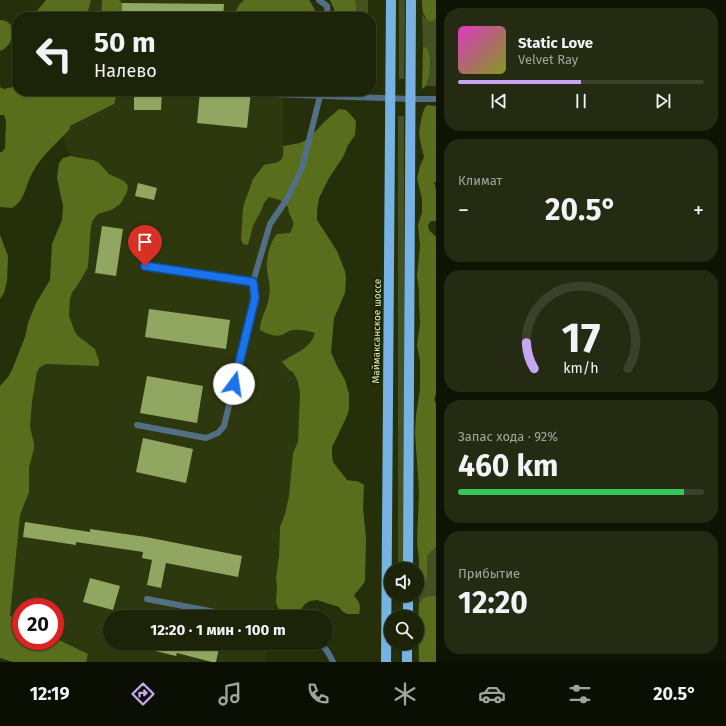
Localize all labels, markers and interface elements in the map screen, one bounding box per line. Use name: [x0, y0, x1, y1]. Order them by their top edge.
text: 50 m: [94, 26, 156, 59]
icon: left: [28, 28, 80, 80]
text: Static Love: [518, 34, 593, 52]
text: Velvet Ray: [518, 52, 578, 67]
text: Налево: [94, 60, 157, 82]
icon: previous: [488, 90, 510, 112]
icon: pause: [570, 90, 592, 112]
icon: next: [652, 90, 674, 112]
text: Климат: [458, 173, 502, 188]
text: 20.5°: [545, 192, 617, 228]
text: −: [458, 197, 469, 224]
text: +: [693, 197, 704, 224]
pin: [128, 225, 162, 266]
icon: arrive: [134, 231, 156, 253]
street label: Маймаксанское шоссе: [370, 279, 384, 383]
text: 17: [562, 313, 600, 363]
text: km/h: [563, 360, 599, 377]
position arrow: [213, 363, 255, 405]
text: Запас хода · 92%: [458, 429, 558, 444]
text: 460 km: [458, 448, 558, 484]
map controls: [384, 562, 424, 650]
button: sound: [384, 562, 424, 602]
text: Прибытие: [458, 566, 520, 581]
text: 12:20: [458, 585, 528, 621]
speed limit sign: 20: [12, 598, 64, 650]
button: search: [384, 610, 424, 650]
text: 12:20 · 1 мин · 100 m: [150, 621, 286, 639]
icon: directions: [129, 680, 157, 708]
icon: music: [216, 680, 244, 708]
icon: phone: [304, 680, 332, 708]
icon: climate: [391, 680, 419, 708]
icon: car: [478, 680, 506, 708]
icon: filters: [566, 680, 594, 708]
text: 12:19: [30, 683, 70, 705]
text: 20.5°: [653, 683, 696, 705]

